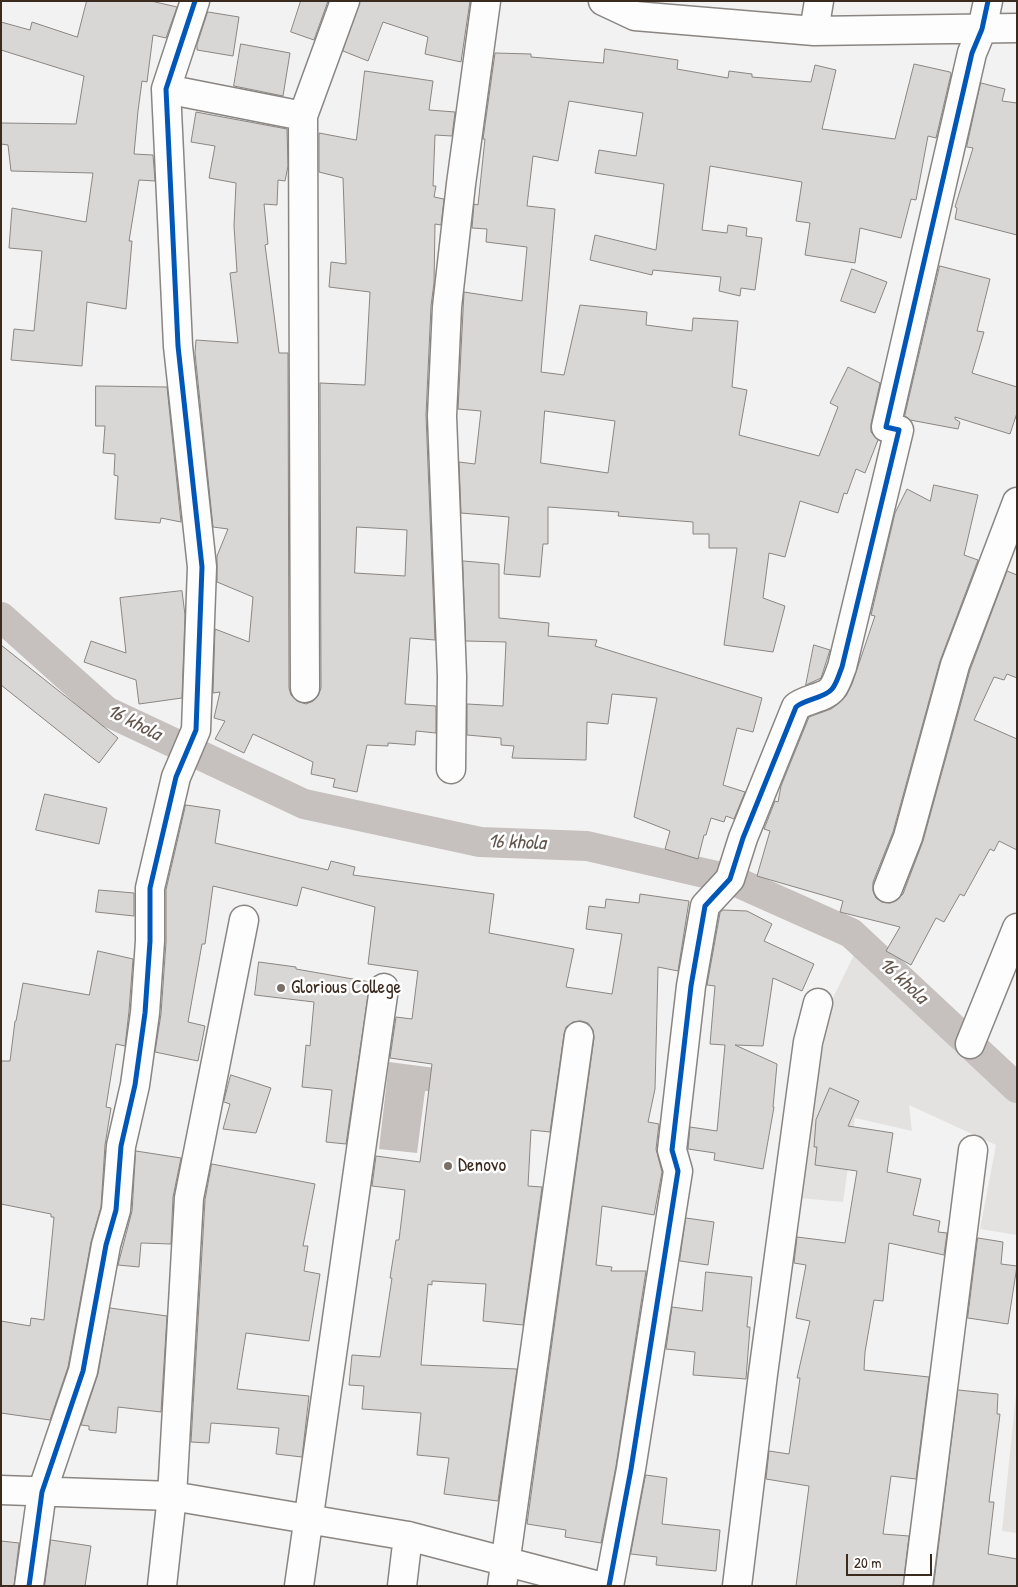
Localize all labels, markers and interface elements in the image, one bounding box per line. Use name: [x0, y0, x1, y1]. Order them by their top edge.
water label: 16 khola: [103, 699, 165, 747]
water label: 16 khola: [488, 830, 546, 856]
water label: 16 khola: [874, 953, 932, 1009]
place label: Glorious College: [291, 977, 401, 999]
marker: Glorious College: [275, 982, 287, 994]
place label: Denovo: [458, 1155, 506, 1177]
marker: Denovo: [442, 1160, 454, 1172]
scale bar: [848, 1544, 934, 1576]
text: 20 m: [854, 1552, 881, 1573]

